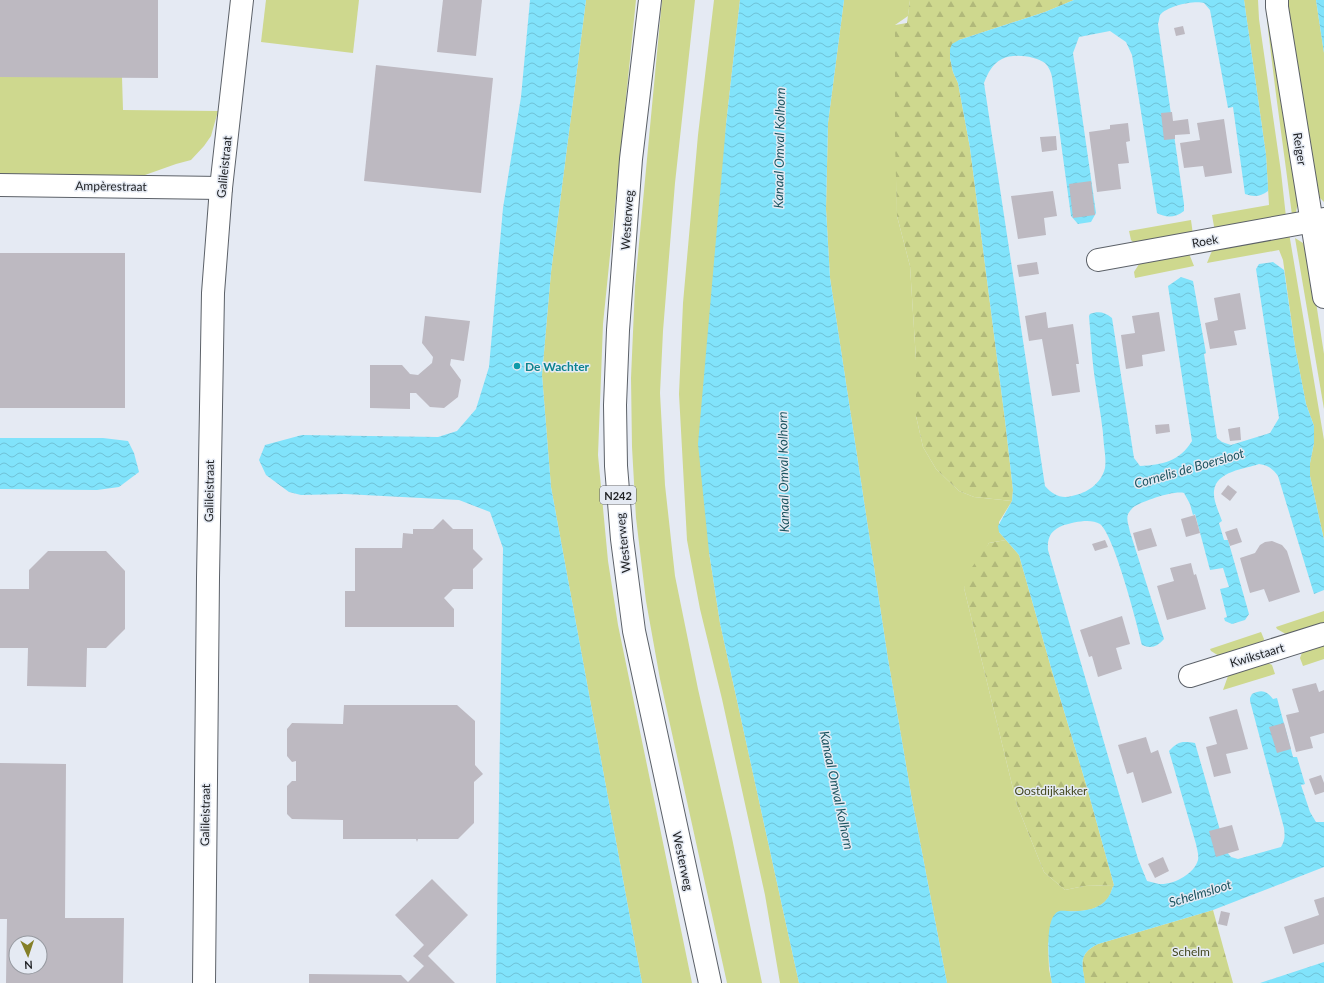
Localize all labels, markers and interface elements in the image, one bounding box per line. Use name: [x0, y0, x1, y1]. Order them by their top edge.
water label: Kanaal Omval Kolhorn: [770, 87, 788, 209]
street label: Reiger: [1290, 131, 1310, 167]
street label: Galileistraat: [213, 135, 235, 199]
street label: Ampèrestraat: [75, 178, 148, 194]
street label: Westerweg: [617, 189, 637, 251]
street label: Roek: [1191, 231, 1220, 251]
place label: De Wachter: [525, 359, 590, 374]
marker: De Wachter: [512, 361, 522, 371]
water label: Kanaal Omval Kolhorn: [774, 411, 792, 533]
water label: Cornelis de Boersloot: [1132, 445, 1246, 491]
street label: Galileistraat: [201, 459, 217, 522]
road number: N242: [600, 486, 636, 504]
street label: Westerweg: [612, 512, 634, 574]
street label: Kwikstaart: [1228, 639, 1287, 670]
water label: Kanaal Omval Kolhorn: [817, 729, 857, 851]
street label: Galileistraat: [197, 783, 213, 846]
park label: Oostdijkakker: [1015, 783, 1088, 798]
street label: Westerweg: [669, 830, 697, 892]
water label: Schelmsloot: [1167, 876, 1234, 910]
north arrow: [8, 935, 48, 975]
park label: Schelm: [1172, 944, 1210, 959]
text: N: [24, 959, 33, 972]

